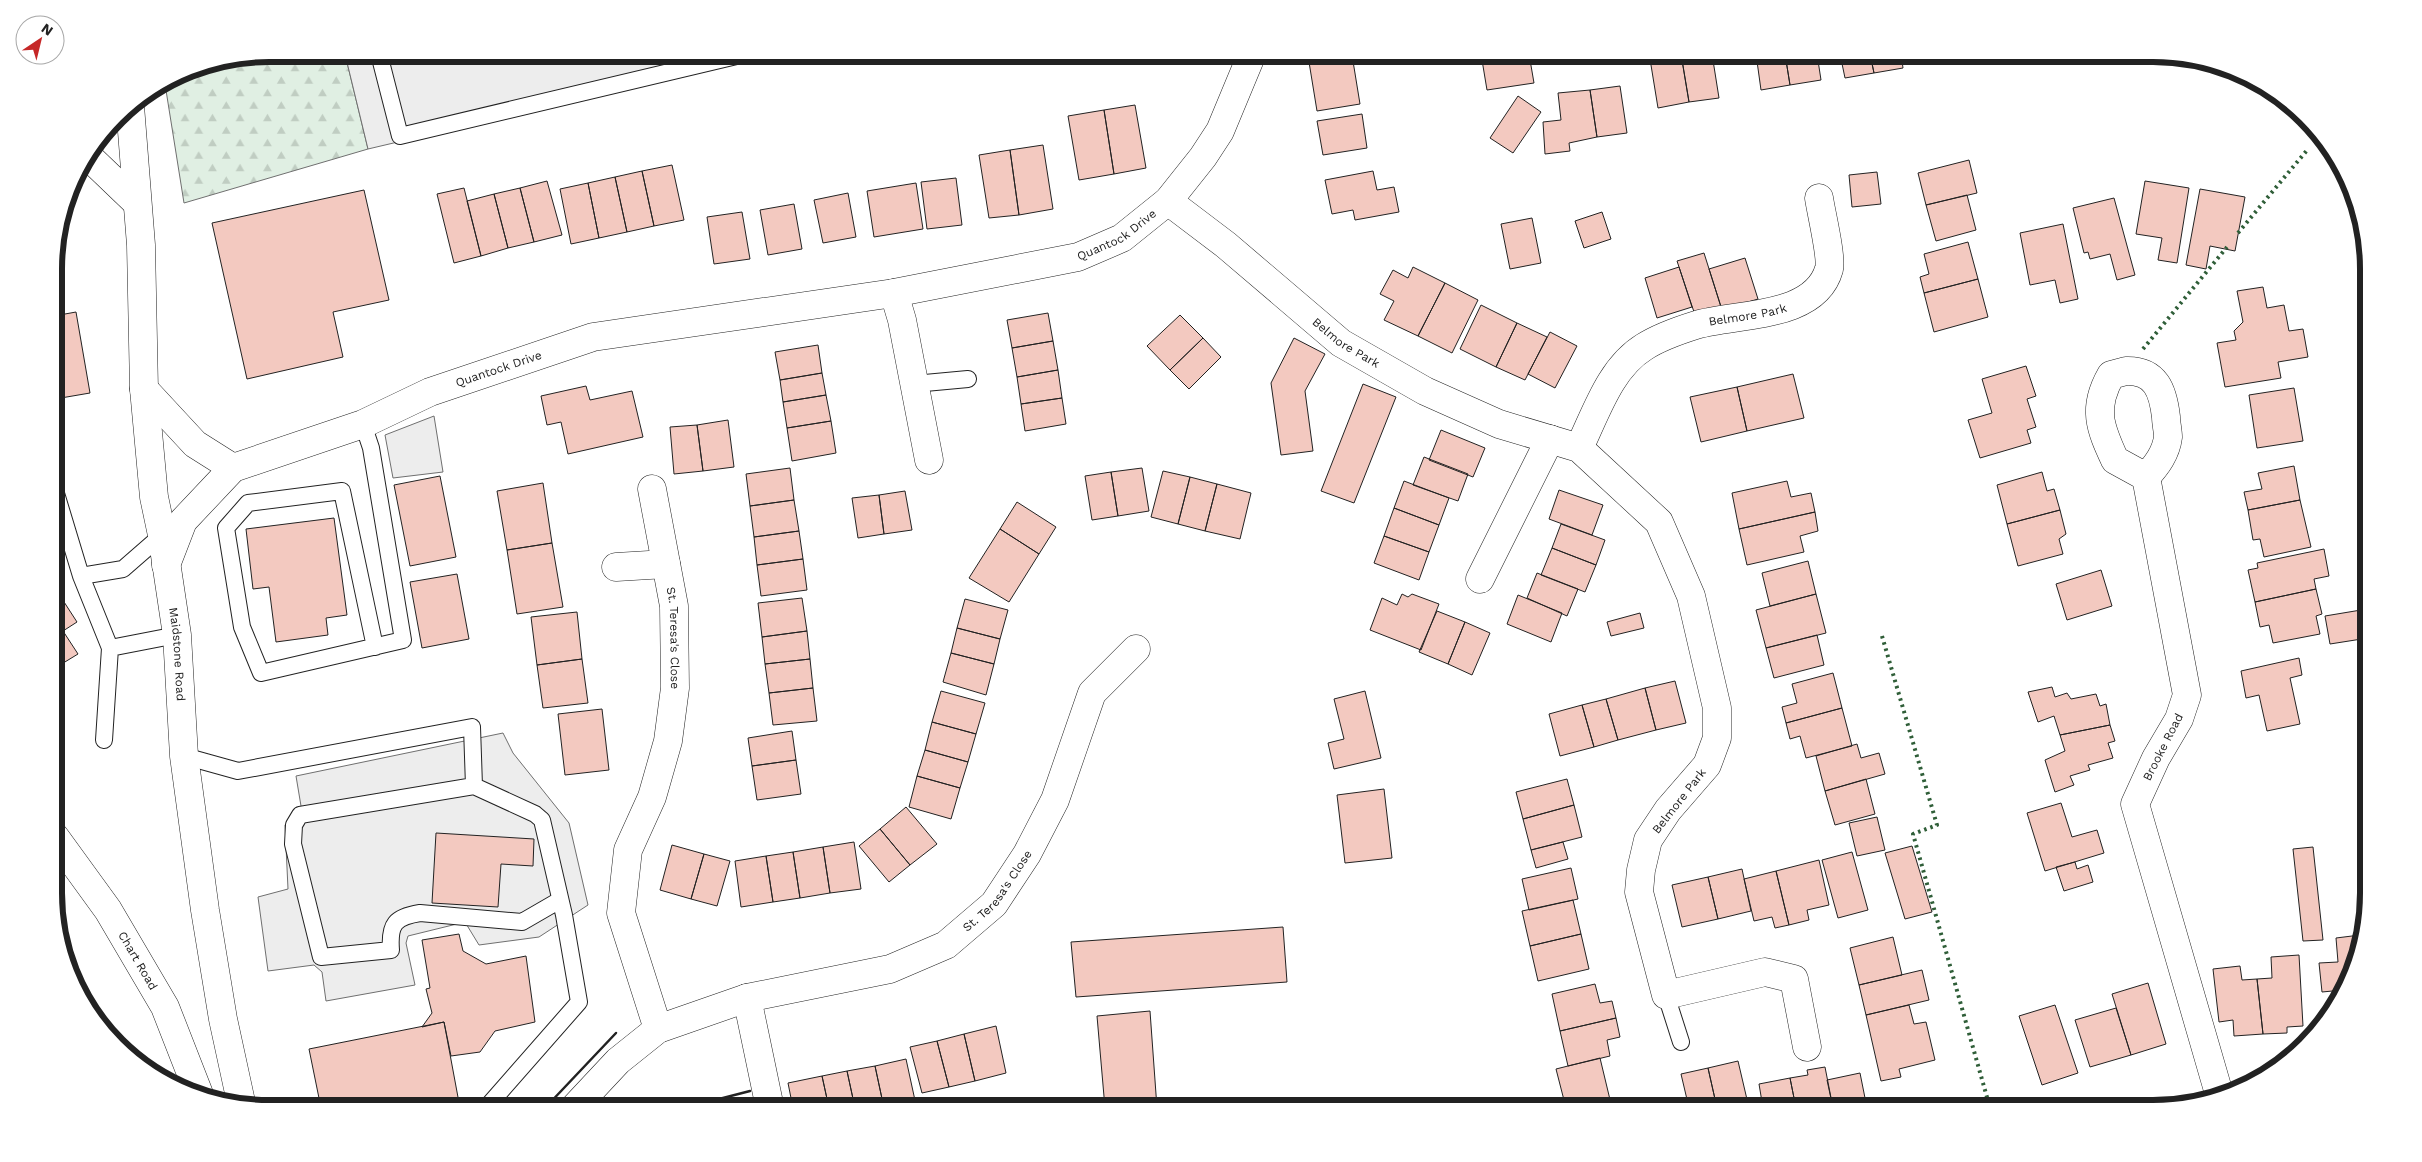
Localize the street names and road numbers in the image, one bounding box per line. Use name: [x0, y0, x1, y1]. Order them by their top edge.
street label: Quantock Drive: [1075, 206, 1159, 264]
street label: Belmore Park: [1708, 301, 1788, 329]
street label: Belmore Park: [1310, 315, 1382, 371]
street label: Quantock Drive: [454, 348, 544, 390]
street label: St. Teresa's Close: [664, 586, 682, 689]
street label: Maidstone Road: [166, 606, 188, 701]
street label: Brooke Road: [2140, 711, 2186, 783]
street label: Belmore Park: [1649, 766, 1709, 836]
street label: St. Teresa's Close: [960, 847, 1035, 935]
street label: Chart Road: [115, 929, 160, 992]

